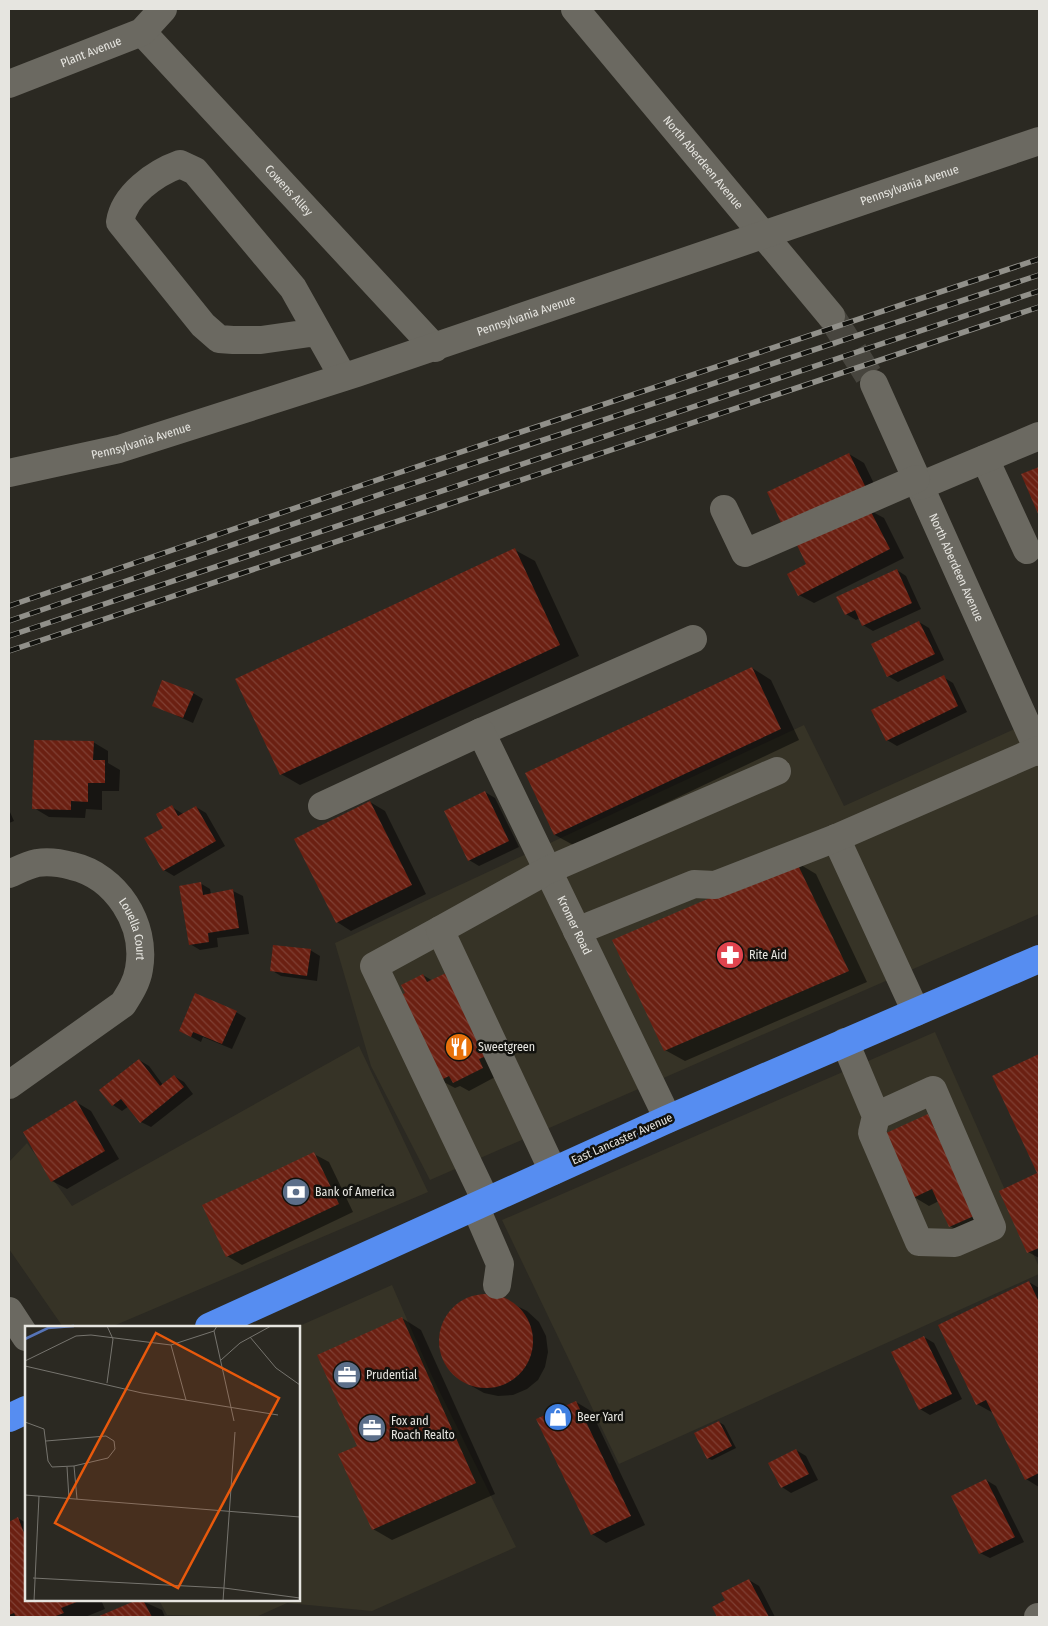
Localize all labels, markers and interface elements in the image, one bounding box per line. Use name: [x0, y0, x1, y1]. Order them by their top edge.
street label: Plant Avenue: [58, 34, 124, 70]
street label: North Aberdeen Avenue: [660, 113, 746, 212]
street label: Cowens Alley: [262, 162, 316, 219]
street label: Pennsylvania Avenue: [858, 162, 961, 208]
street label: Pennsylvania Avenue: [475, 292, 577, 339]
street label: Pennsylvania Avenue: [90, 420, 193, 462]
street label: North Aberdeen Avenue: [926, 511, 987, 624]
street label: Kromer Road: [554, 894, 595, 957]
street label: Louella Court: [116, 895, 147, 961]
pharmacy icon: Rite Aid: [715, 940, 745, 970]
place label: Rite Aid: [749, 948, 787, 962]
restaurant icon: Sweetgreen: [444, 1032, 474, 1062]
place label: Sweetgreen: [478, 1040, 535, 1054]
street label: East Lancaster Avenue: [569, 1110, 675, 1168]
bank icon: Bank of America: [281, 1177, 311, 1207]
place label: Bank of America: [315, 1185, 395, 1199]
inset map: [25, 1326, 300, 1601]
office icon: Prudential: [332, 1360, 362, 1390]
place label: Prudential: [366, 1368, 417, 1382]
shop icon: Beer Yard: [543, 1402, 573, 1432]
place label: Beer Yard: [577, 1410, 624, 1424]
office icon: Fox and Roach Realto: [357, 1413, 387, 1443]
place label: Fox and Roach Realto: [391, 1414, 455, 1442]

